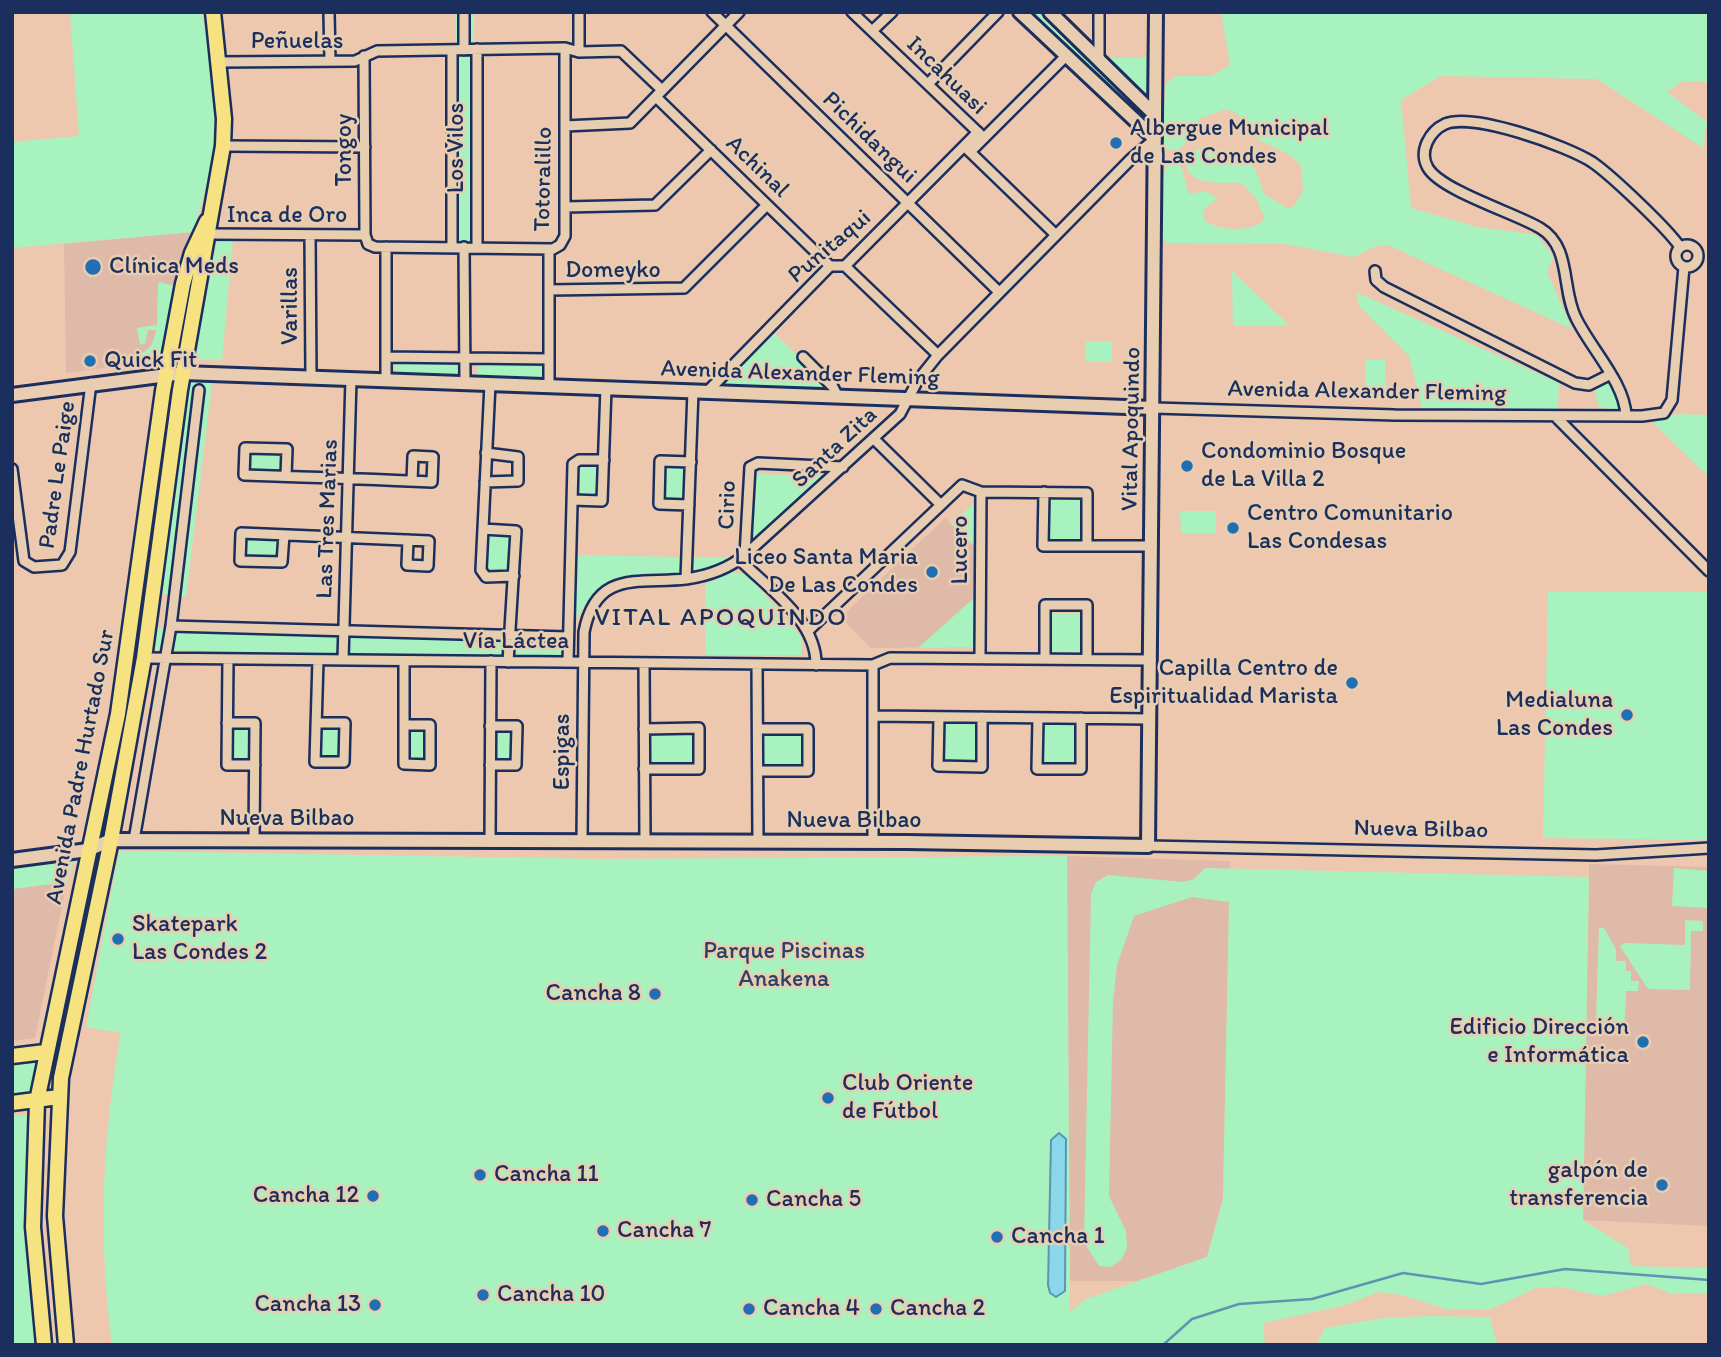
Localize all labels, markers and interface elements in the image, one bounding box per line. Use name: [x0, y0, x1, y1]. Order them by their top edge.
street label: Peñuelas: [251, 28, 343, 56]
street label: Incahuasi: [900, 31, 992, 121]
street label: Pichidangui: [816, 86, 922, 190]
street label: Los Vilos: [443, 103, 471, 193]
street label: Tongoy: [331, 114, 359, 186]
place label: Albergue Municipal de Las Condes: [1130, 115, 1329, 171]
street label: Totoralillo: [529, 126, 559, 232]
street label: Achinal: [719, 130, 795, 204]
marker: Albergue Municipal de Las Condes: [1108, 135, 1124, 151]
street label: Inca de Oro: [227, 202, 347, 230]
street label: Punitaqui: [783, 204, 877, 290]
place label: Clínica Meds: [109, 253, 239, 281]
marker: Clínica Meds: [83, 257, 103, 277]
street label: Domeyko: [565, 257, 661, 285]
street label: Varillas: [277, 267, 305, 345]
place label: Quick Fit: [104, 347, 197, 375]
street label: Vital Apoquindo: [1116, 347, 1148, 511]
marker: Quick Fit: [82, 353, 98, 369]
street label: Avenida Alexander Fleming: [660, 355, 940, 393]
street label: Avenida Alexander Fleming: [1227, 375, 1507, 409]
street label: Padre Le Paige: [33, 399, 83, 551]
street label: Santa Zita: [786, 401, 884, 495]
place label: Condominio Bosque de La Villa 2: [1201, 438, 1406, 494]
street label: Las Tres Marias: [311, 439, 345, 599]
marker: Condominio Bosque de La Villa 2: [1179, 458, 1195, 474]
street label: Cirio: [713, 480, 743, 530]
place label: Centro Comunitario Las Condesas: [1247, 500, 1453, 556]
street label: Lucero: [947, 515, 975, 585]
marker: Centro Comunitario Las Condesas: [1225, 520, 1241, 536]
place label: Liceo Santa Maria De Las Condes: [734, 544, 918, 600]
marker: Liceo Santa Maria De Las Condes: [924, 564, 940, 580]
district label: VITAL APOQUINDO: [595, 602, 847, 634]
street label: Avenida Padre Hurtado Sur: [40, 627, 122, 907]
street label: Vía Láctea: [463, 628, 569, 656]
place label: Capilla Centro de Espiritualidad Marista: [1109, 655, 1338, 711]
marker: Capilla Centro de Espiritualidad Marista: [1344, 675, 1360, 691]
place label: Medialuna Las Condes: [1496, 687, 1613, 743]
marker: Medialuna Las Condes: [1619, 707, 1635, 723]
street label: Espigas: [549, 714, 577, 790]
street label: Nueva Bilbao: [220, 805, 354, 833]
street label: Nueva Bilbao: [787, 807, 921, 835]
street label: Nueva Bilbao: [1353, 814, 1489, 846]
place label: Skatepark Las Condes 2: [132, 911, 267, 967]
marker: Skatepark Las Condes 2: [110, 931, 126, 947]
park label: Parque Piscinas Anakena: [703, 938, 865, 994]
place label: Cancha 8: [545, 980, 641, 1008]
marker: Cancha 8: [647, 986, 663, 1002]
place label: Edificio Dirección e Informática: [1449, 1014, 1629, 1070]
marker: Edificio Dirección e Informática: [1635, 1034, 1651, 1050]
place label: Club Oriente de Fútbol: [842, 1070, 973, 1126]
marker: Club Oriente de Fútbol: [820, 1090, 836, 1106]
place label: galpón de transferencia: [1509, 1157, 1648, 1213]
place label: Cancha 11: [494, 1161, 599, 1189]
marker: Cancha 11: [472, 1167, 488, 1183]
marker: galpón de transferencia: [1654, 1177, 1670, 1193]
place label: Cancha 12: [253, 1182, 359, 1210]
place label: Cancha 5: [766, 1186, 861, 1214]
marker: Cancha 12: [365, 1188, 381, 1204]
marker: Cancha 5: [744, 1192, 760, 1208]
place label: Cancha 7: [617, 1217, 711, 1245]
marker: Cancha 7: [595, 1223, 611, 1239]
place label: Cancha 1: [1011, 1223, 1105, 1251]
marker: Cancha 1: [989, 1229, 1005, 1245]
place label: Cancha 10: [497, 1281, 605, 1309]
marker: Cancha 10: [475, 1287, 491, 1303]
place label: Cancha 13: [254, 1291, 361, 1319]
place label: Cancha 4: [763, 1295, 860, 1323]
place label: Cancha 2: [890, 1295, 985, 1323]
marker: Cancha 13: [367, 1297, 383, 1313]
marker: Cancha 4: [741, 1301, 757, 1317]
marker: Cancha 2: [868, 1301, 884, 1317]

